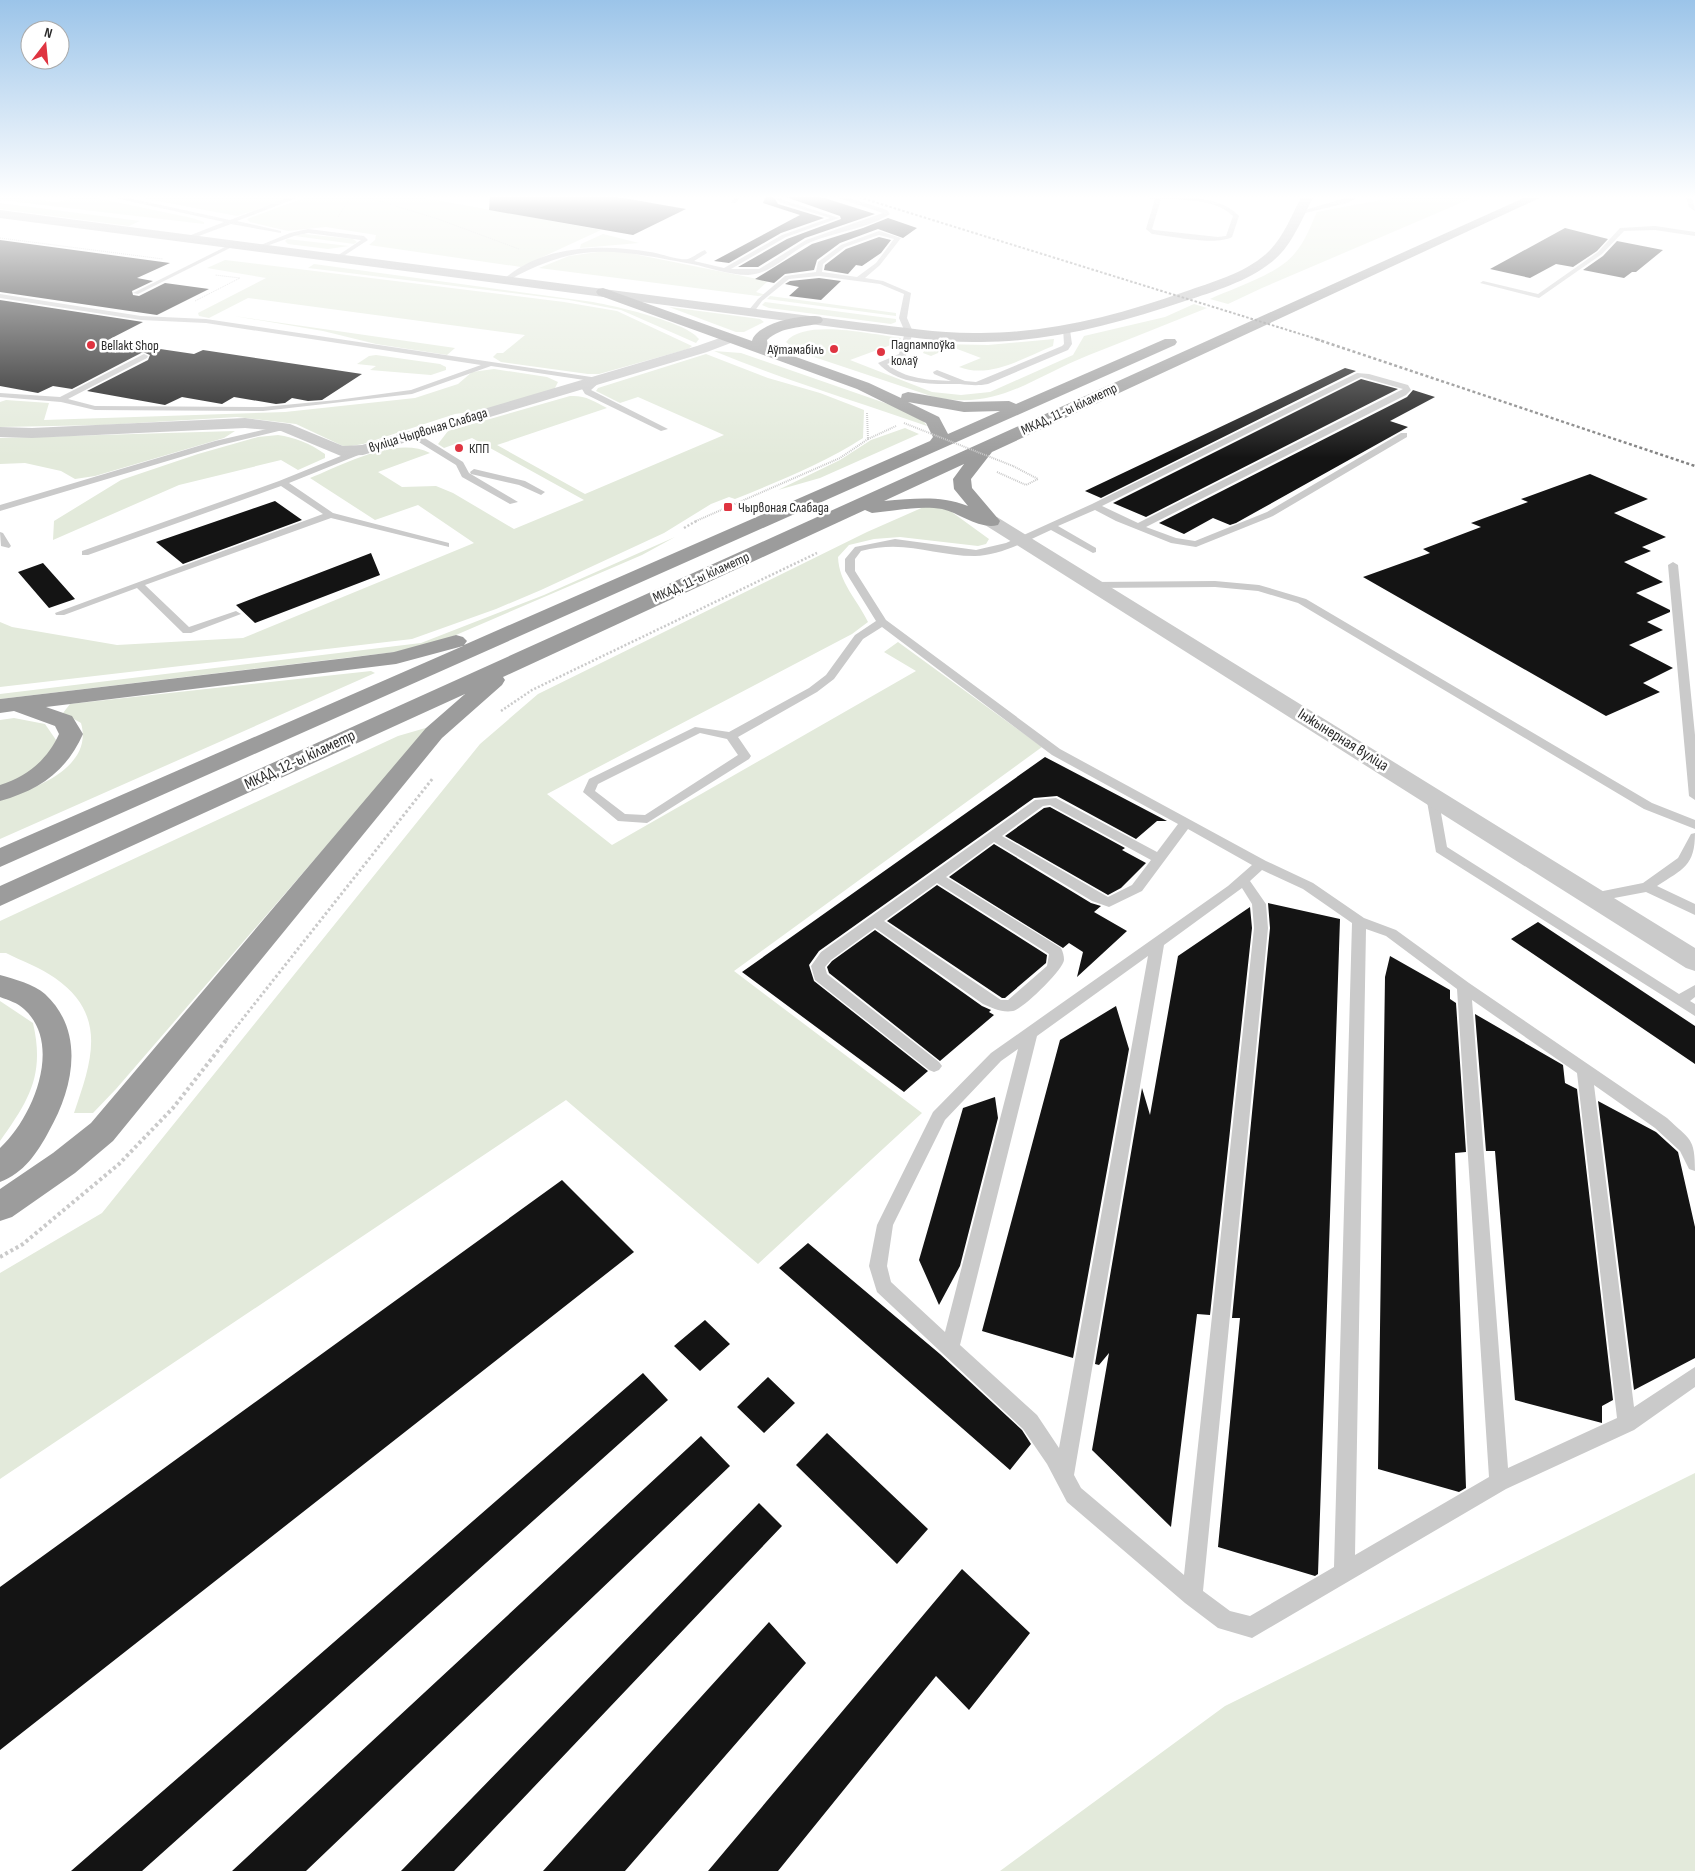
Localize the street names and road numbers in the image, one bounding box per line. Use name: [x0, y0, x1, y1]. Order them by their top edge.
street label: МКАД, 11-ы кіламетр: [1018, 379, 1120, 439]
street label: вуліца Чырвоная Слабада: [367, 404, 489, 456]
street label: МКАД, 11-ы кіламетр: [650, 548, 752, 606]
street label: Інжынерная вуліца: [1294, 705, 1392, 775]
street label: МКАД, 12-ы кіламетр: [242, 726, 358, 794]

